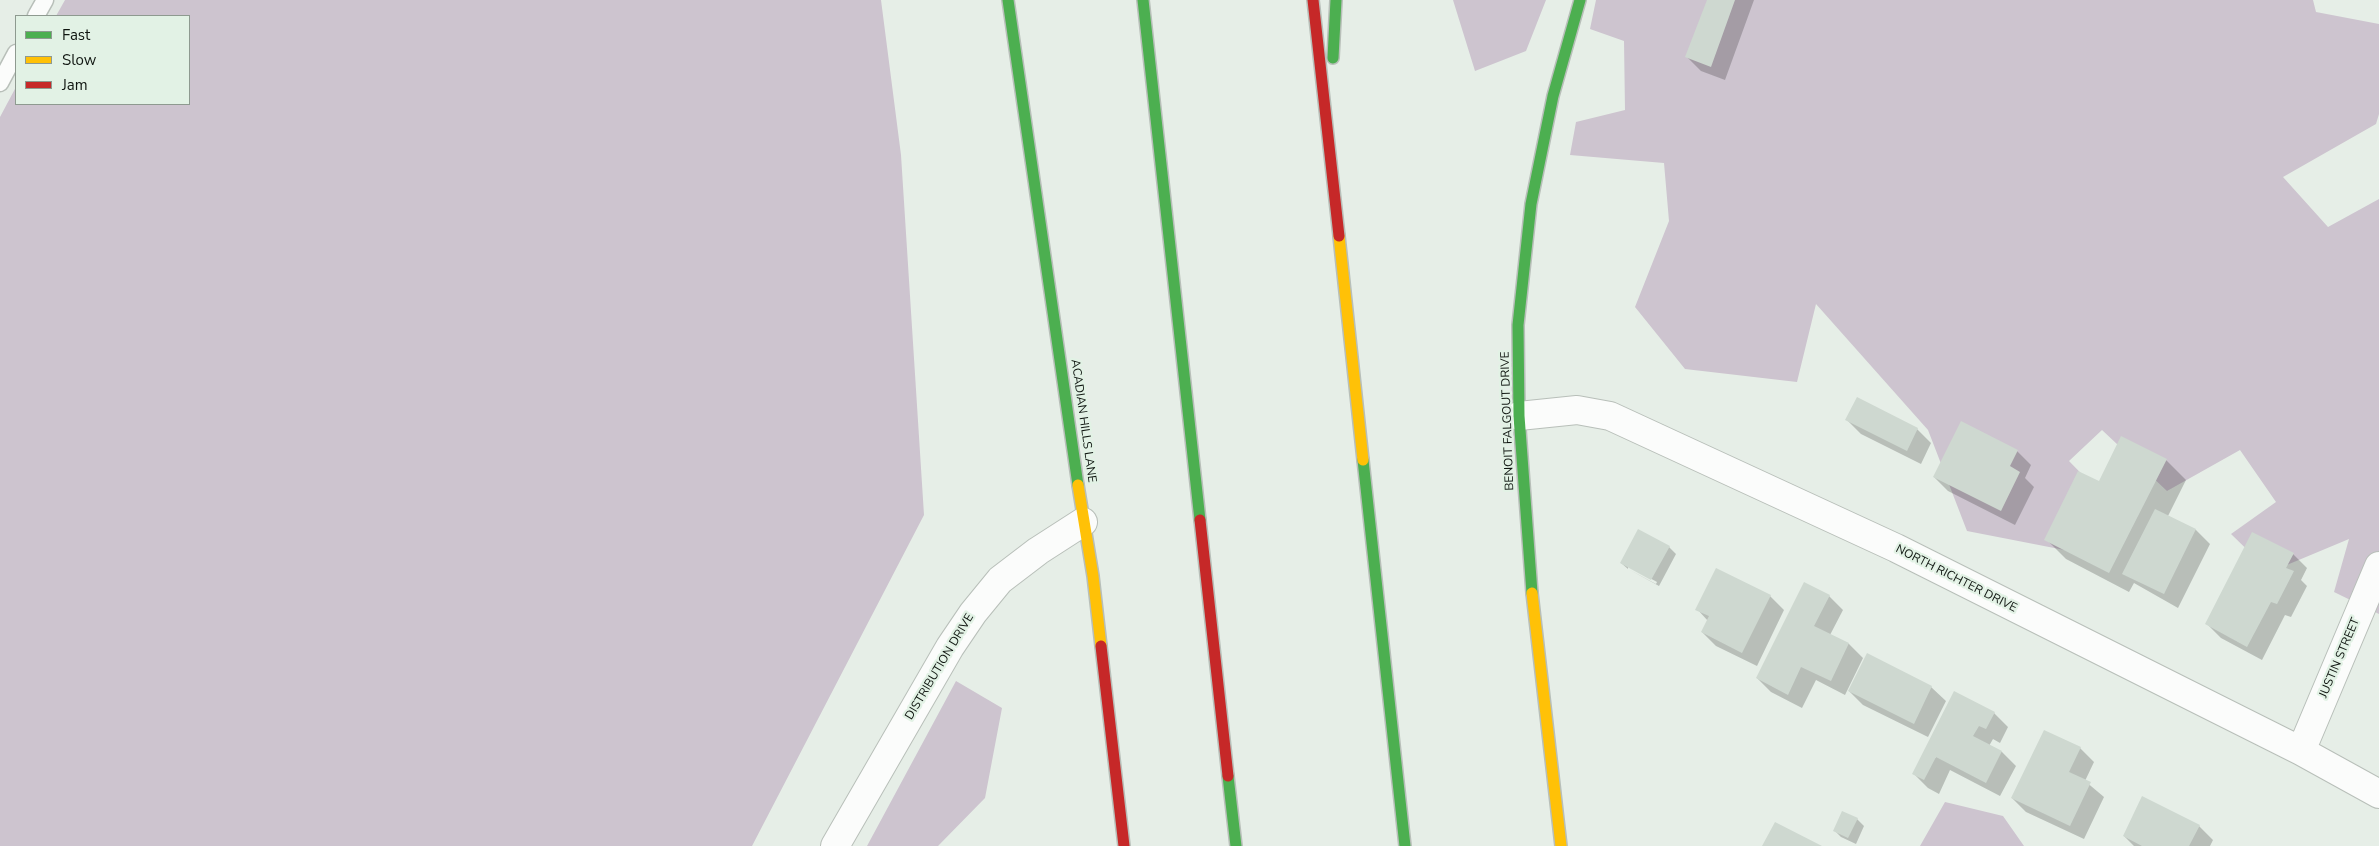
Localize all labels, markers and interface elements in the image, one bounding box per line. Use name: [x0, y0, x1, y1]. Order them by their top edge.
legend: [15, 15, 190, 105]
text: Fast: [62, 25, 90, 45]
text: Slow: [62, 50, 96, 70]
text: Jam: [62, 75, 88, 95]
street label: BENOIT FALGOUT DRIVE: [1498, 351, 1518, 491]
street label: ACADIAN HILLS LANE: [1067, 358, 1099, 484]
street label: NORTH RICHTER DRIVE: [1893, 542, 2019, 616]
street label: DISTRIBUTION DRIVE: [903, 611, 977, 723]
street label: JUSTIN STREET: [2317, 616, 2363, 700]

